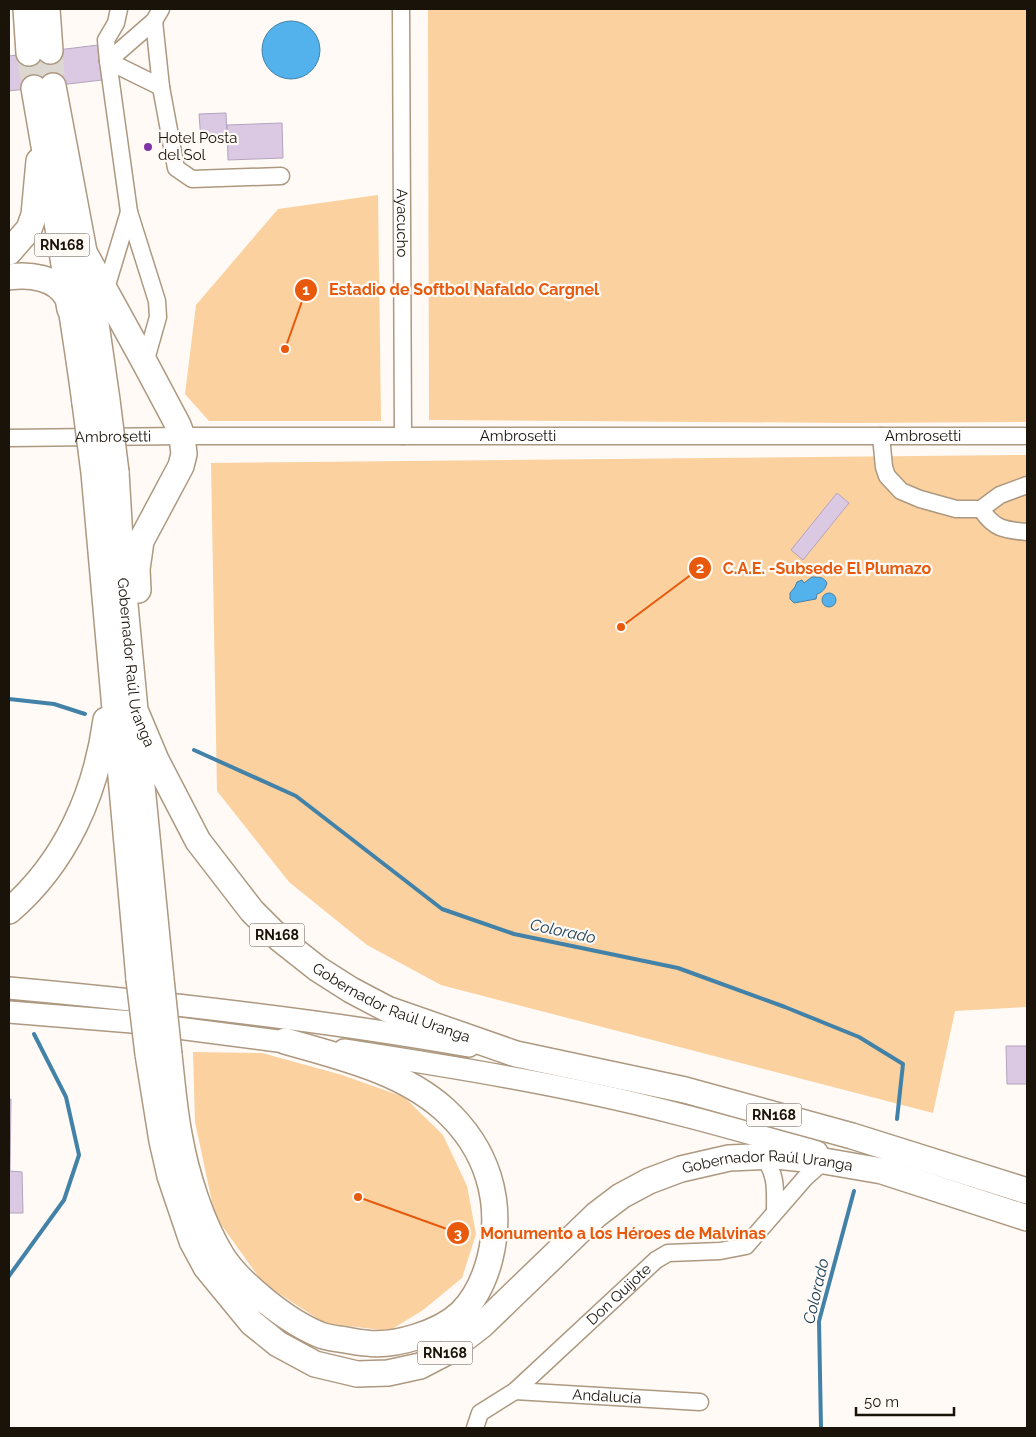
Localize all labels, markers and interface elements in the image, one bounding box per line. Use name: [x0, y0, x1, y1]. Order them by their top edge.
place label: Hotel Posta del Sol: [158, 129, 237, 164]
marker: Hotel Posta del Sol: [142, 141, 154, 153]
street label: Ayacucho: [393, 189, 411, 258]
road number: RN168: [34, 234, 90, 256]
callout: Estadio de Softbol Nafaldo Cargnel: [293, 274, 609, 305]
text: Estadio de Softbol Nafaldo Cargnel: [329, 280, 600, 299]
text: 1: [302, 281, 310, 299]
street label: Ambrosetti: [75, 427, 151, 446]
street label: Ambrosetti: [480, 427, 556, 445]
street label: Ambrosetti: [885, 427, 961, 445]
callout: C.A.E. -Subsede El Plumazo: [687, 553, 941, 584]
text: 2: [696, 559, 704, 577]
text: C.A.E. -Subsede El Plumazo: [723, 559, 931, 578]
street label: Gobernador Raúl Uranga: [113, 577, 159, 750]
water label: Colorado: [528, 915, 598, 947]
road number: RN168: [250, 924, 304, 946]
street label: Gobernador Raúl Uranga: [309, 959, 473, 1046]
road number: RN168: [746, 1104, 802, 1126]
street label: Gobernador Raúl Uranga: [680, 1147, 854, 1177]
callout: Monumento a los Héroes de Malvinas: [445, 1218, 776, 1249]
text: Monumento a los Héroes de Malvinas: [480, 1224, 766, 1243]
text: 3: [454, 1225, 462, 1243]
water label: Colorado: [799, 1256, 833, 1326]
street label: Don Quijote: [583, 1260, 655, 1329]
road number: RN168: [418, 1342, 472, 1365]
scale bar: [856, 1384, 954, 1416]
street label: Andalucía: [572, 1385, 642, 1407]
text: 50 m: [864, 1393, 899, 1411]

